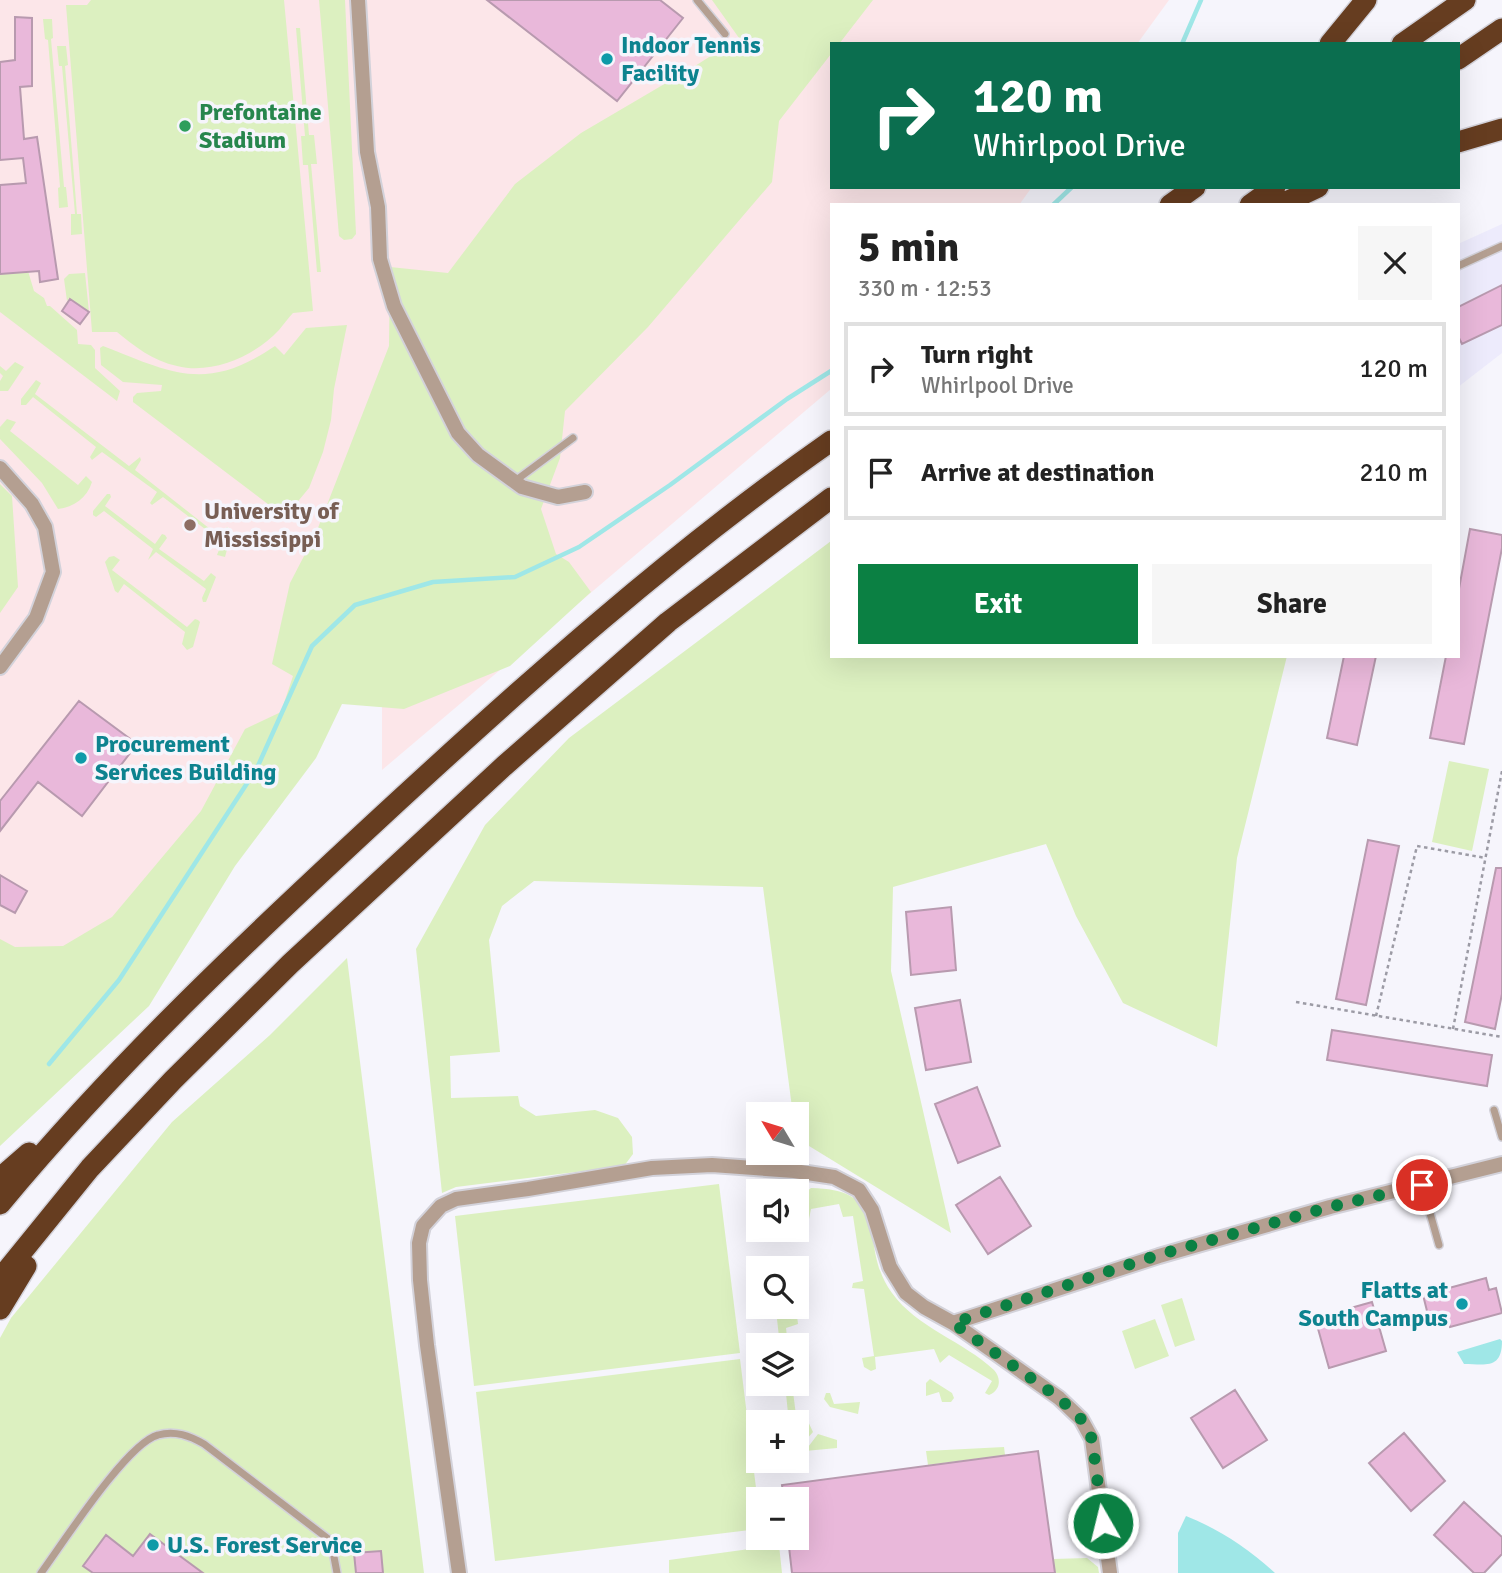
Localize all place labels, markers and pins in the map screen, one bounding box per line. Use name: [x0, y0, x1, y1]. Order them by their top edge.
place label: Indoor Tennis Facility: [621, 30, 761, 88]
marker: Indoor Tennis Facility: [599, 51, 615, 67]
place label: Prefontaine Stadium: [199, 97, 322, 155]
marker: Prefontaine Stadium: [177, 118, 193, 134]
place label: University of Mississippi: [204, 496, 340, 554]
marker: University of Mississippi: [182, 517, 198, 533]
place label: Procurement Services Building: [95, 729, 277, 787]
marker: Procurement Services Building: [73, 750, 89, 766]
pin: [1392, 1155, 1452, 1215]
place label: Flatts at South Campus: [1299, 1275, 1448, 1333]
marker: Flatts at South Campus: [1454, 1296, 1470, 1312]
place label: U.S. Forest Service: [167, 1530, 363, 1560]
marker: U.S. Forest Service: [145, 1537, 161, 1553]

